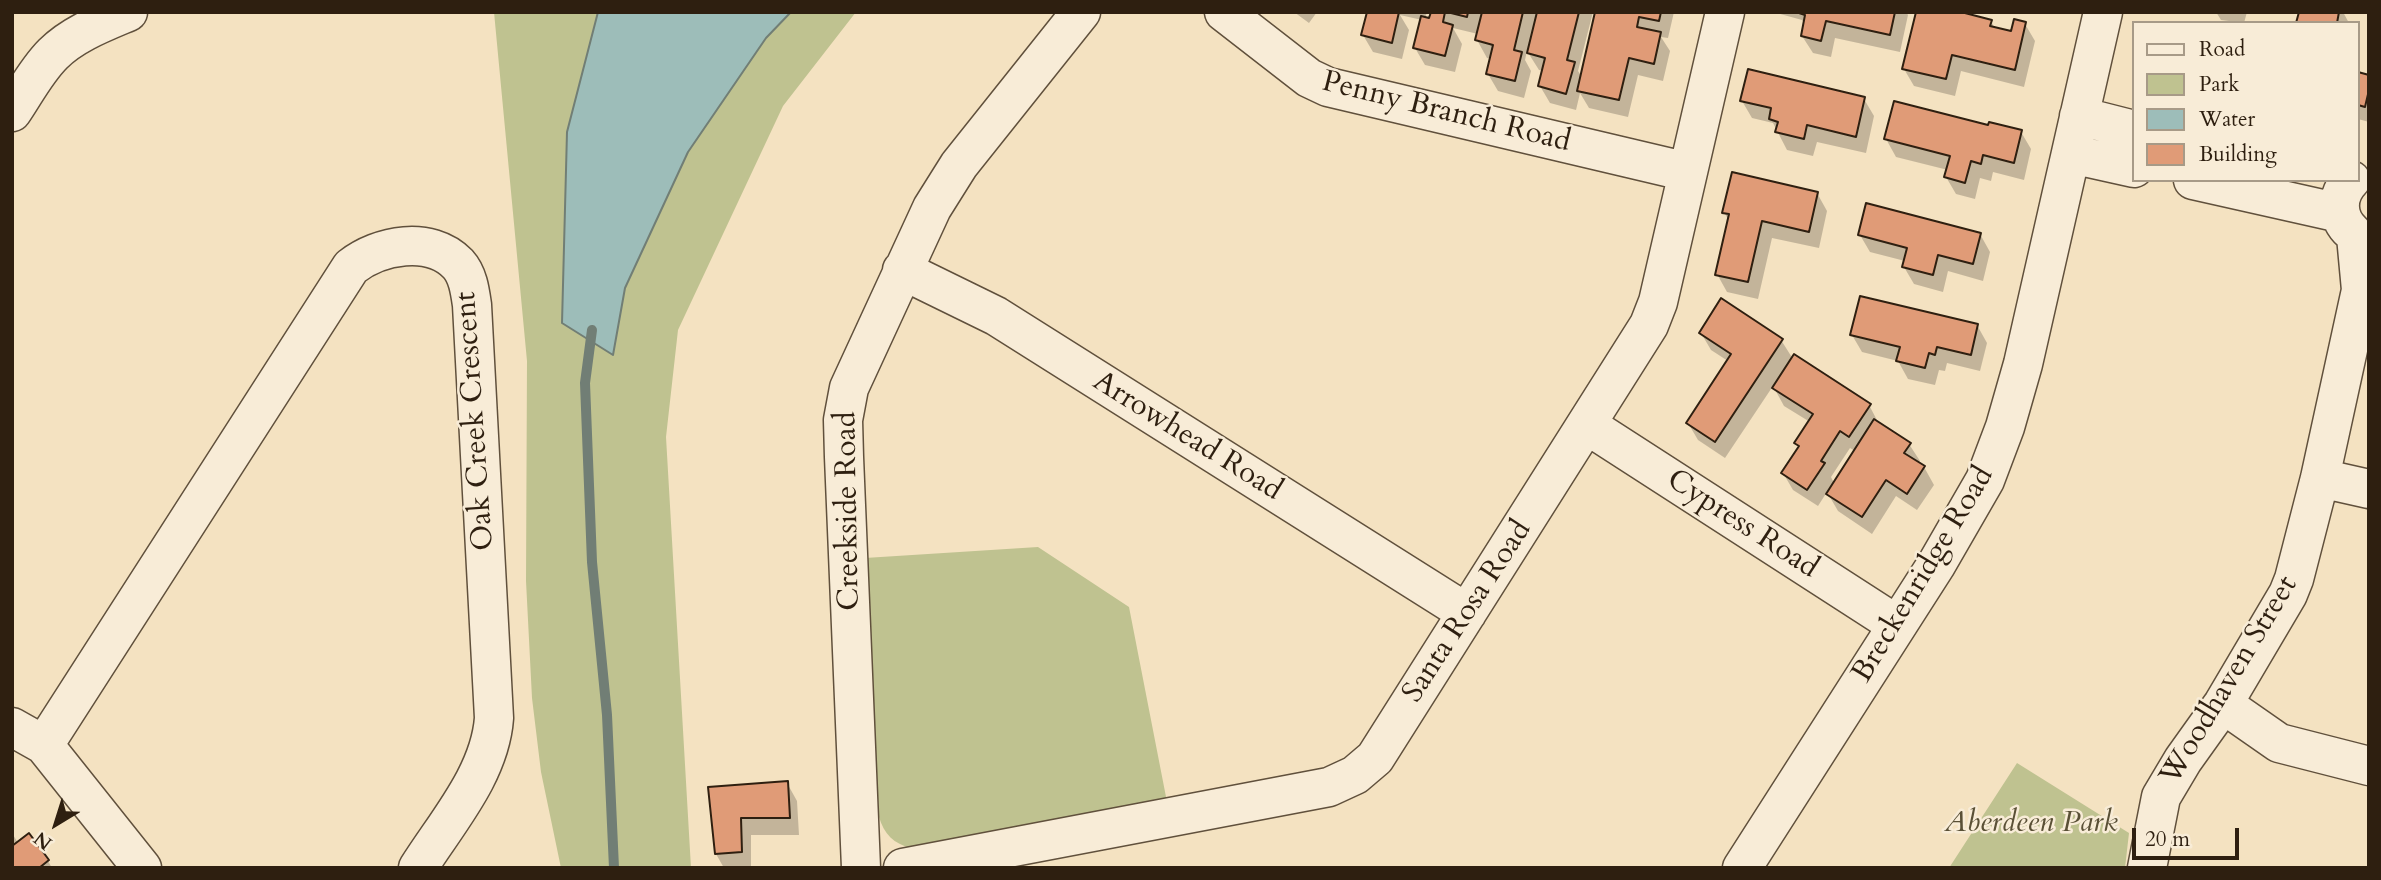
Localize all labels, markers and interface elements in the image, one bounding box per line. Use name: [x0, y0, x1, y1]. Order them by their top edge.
legend: [2132, 21, 2360, 182]
text: Road: [2199, 35, 2245, 64]
street label: Penny Branch Road: [1318, 65, 1574, 161]
text: Park: [2199, 70, 2239, 99]
text: Water: [2199, 105, 2255, 134]
text: Building: [2199, 140, 2277, 169]
street label: Oak Creek Crescent: [449, 290, 503, 552]
street label: Arrowhead Road: [1086, 364, 1288, 510]
street label: Creekside Road: [829, 411, 869, 611]
street label: Breckenridge Road: [1845, 461, 2003, 689]
street label: Cypress Road: [1659, 463, 1825, 587]
street label: Santa Rosa Road: [1396, 514, 1540, 710]
street label: Woodhaven Street: [2154, 570, 2306, 792]
north arrow: [21, 789, 91, 859]
park label: Aberdeen Park: [1944, 806, 2118, 842]
scale bar: [2136, 814, 2243, 858]
text: N: [29, 825, 58, 856]
text: 20 m: [2145, 825, 2190, 854]

